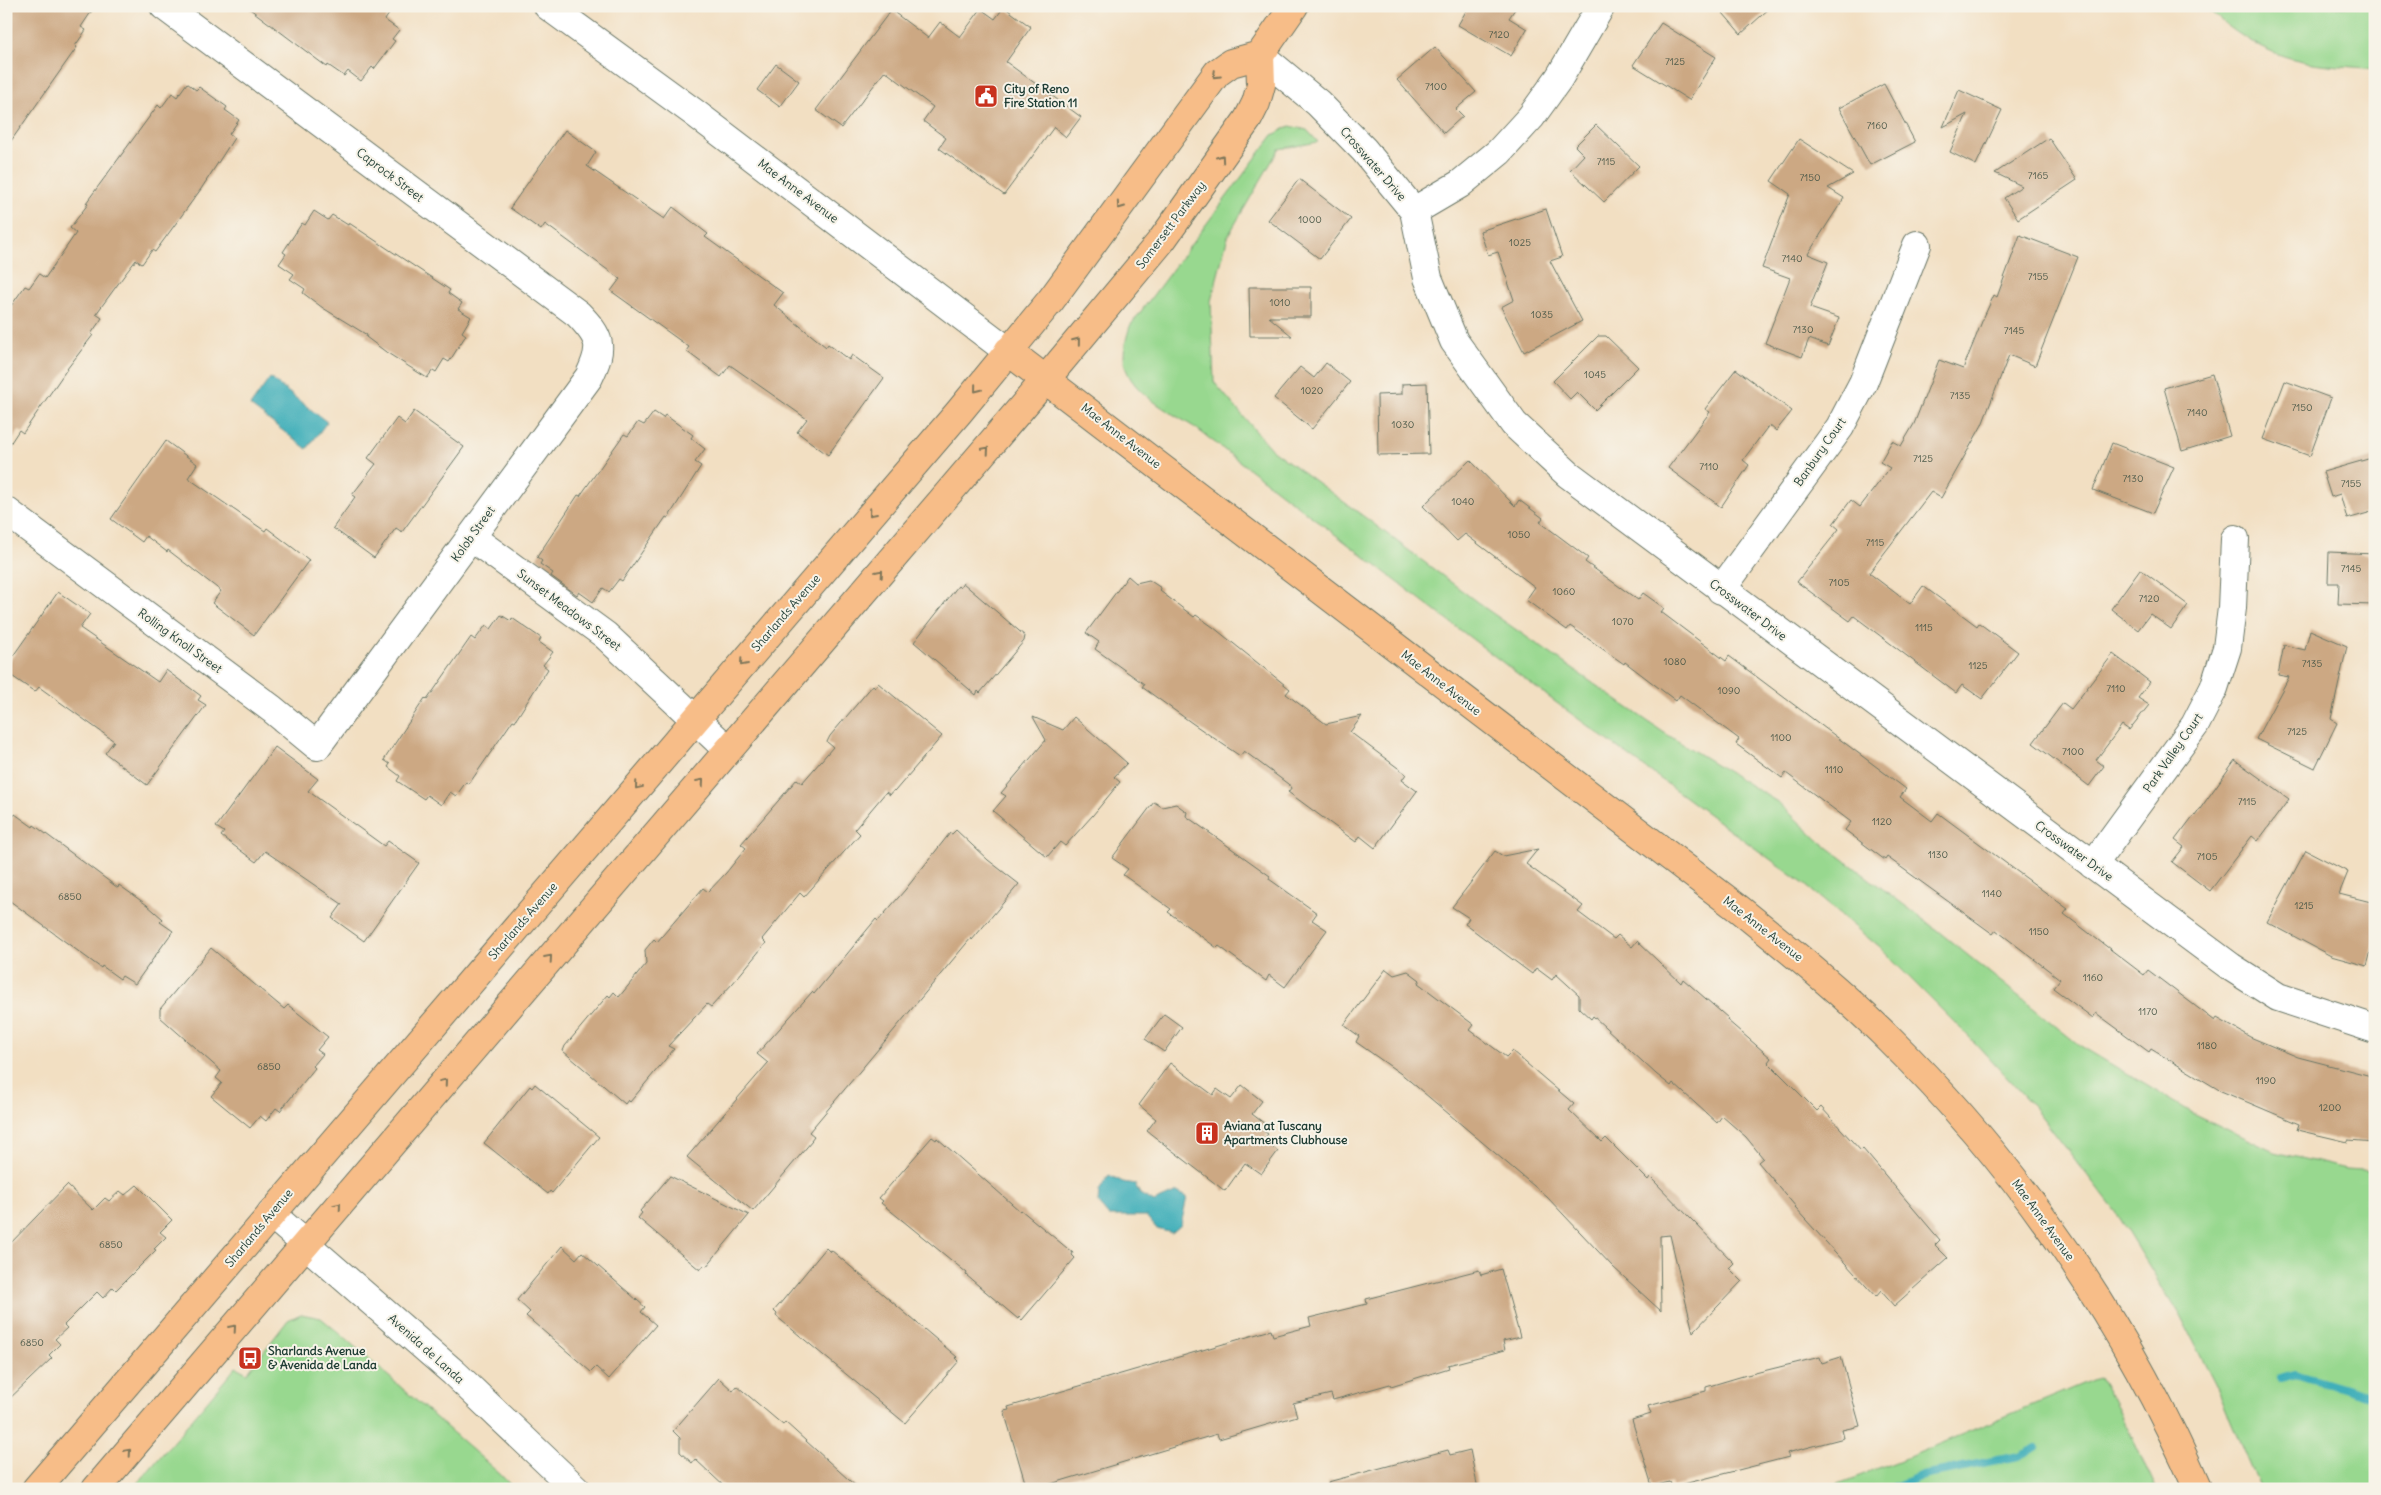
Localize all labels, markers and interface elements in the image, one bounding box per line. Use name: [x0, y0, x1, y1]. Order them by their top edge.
house number: 7120: [1489, 28, 1509, 41]
house number: 7125: [1665, 55, 1685, 68]
one-way arrow: [1213, 69, 1222, 78]
house number: 7100: [1425, 80, 1447, 93]
place label: City of Reno Fire Station 11: [1004, 81, 1078, 110]
public building icon: City of Reno Fire Station 11: [973, 83, 999, 109]
house number: 7160: [1866, 119, 1888, 132]
street label: Crosswater Drive: [1337, 124, 1410, 204]
street label: Caprock Street: [354, 144, 427, 205]
street label: Mae Anne Avenue: [755, 155, 842, 226]
one-way arrow: [1215, 155, 1224, 164]
house number: 7115: [1597, 155, 1616, 168]
house number: 7165: [2028, 169, 2048, 182]
house number: 7150: [1799, 171, 1821, 184]
street label: Somersett Parkway: [1133, 178, 1208, 272]
one-way arrow: [1117, 200, 1126, 210]
house number: 1000: [1298, 213, 1322, 226]
house number: 1025: [1509, 236, 1531, 249]
house number: 7140: [1781, 252, 1803, 265]
house number: 7155: [2028, 270, 2048, 283]
house number: 1010: [1269, 296, 1291, 309]
house number: 1035: [1531, 308, 1553, 321]
house number: 7130: [1792, 323, 1814, 336]
house number: 7145: [2004, 324, 2024, 337]
one-way arrow: [1072, 338, 1081, 347]
house number: 1045: [1584, 368, 1606, 381]
one-way arrow: [975, 383, 983, 392]
house number: 1020: [1301, 384, 1323, 397]
house number: 7135: [1950, 389, 1970, 402]
street label: Mae Anne Avenue: [1079, 400, 1164, 471]
house number: 7150: [2291, 401, 2313, 414]
house number: 7140: [2186, 406, 2208, 419]
street label: Banbury Court: [1790, 415, 1849, 489]
house number: 1030: [1392, 418, 1414, 431]
one-way arrow: [980, 446, 989, 455]
house number: 7125: [1913, 452, 1933, 465]
house number: 7110: [1699, 460, 1719, 473]
house number: 7130: [2122, 472, 2144, 485]
house number: 7155: [2341, 477, 2361, 490]
house number: 1040: [1452, 495, 1474, 508]
street label: Kolob Street: [447, 503, 498, 564]
one-way arrow: [869, 507, 878, 516]
house number: 1050: [1508, 528, 1530, 541]
house number: 7115: [1866, 536, 1885, 549]
house number: 7145: [2341, 562, 2361, 575]
street label: Sunset Meadows Street: [514, 566, 624, 653]
one-way arrow: [874, 570, 883, 579]
street label: Sharlands Avenue: [748, 571, 823, 654]
street label: Crosswater Drive: [1707, 576, 1790, 644]
house number: 7105: [1828, 576, 1850, 589]
house number: 1060: [1553, 585, 1575, 598]
house number: 7120: [2139, 592, 2159, 605]
street label: Rolling Knoll Street: [135, 605, 225, 676]
house number: 1070: [1612, 615, 1634, 628]
house number: 1115: [1915, 621, 1933, 634]
street label: Mae Anne Avenue: [1399, 647, 1484, 718]
house number: 1080: [1664, 655, 1686, 668]
one-way arrow: [740, 657, 749, 666]
house number: 7135: [2302, 657, 2322, 670]
house number: 1125: [1968, 659, 1988, 672]
house number: 7110: [2106, 682, 2126, 695]
house number: 1090: [1718, 684, 1740, 697]
street label: Park Valley Court: [2140, 710, 2206, 795]
house number: 7125: [2287, 725, 2307, 738]
house number: 1100: [1770, 731, 1792, 744]
house number: 7100: [2062, 745, 2084, 758]
house number: 1110: [1825, 763, 1843, 776]
one-way arrow: [695, 779, 703, 788]
one-way arrow: [635, 780, 643, 789]
house number: 7115: [2238, 795, 2257, 808]
house number: 1120: [1872, 815, 1892, 828]
street label: Crosswater Drive: [2032, 817, 2116, 884]
house number: 1130: [1928, 848, 1948, 861]
house number: 7105: [2196, 850, 2218, 863]
street label: Sharlands Avenue: [485, 879, 560, 962]
house number: 1140: [1982, 887, 2002, 900]
house number: 6850: [58, 890, 82, 903]
street label: Mae Anne Avenue: [1721, 893, 1806, 964]
house number: 1215: [2294, 899, 2314, 912]
house number: 1150: [2029, 925, 2049, 938]
one-way arrow: [543, 955, 552, 964]
house number: 1160: [2083, 971, 2103, 984]
house number: 1170: [2138, 1005, 2158, 1018]
house number: 1180: [2197, 1039, 2217, 1052]
house number: 6850: [257, 1060, 281, 1073]
house number: 1190: [2256, 1074, 2276, 1087]
one-way arrow: [438, 1079, 446, 1088]
house number: 1200: [2319, 1101, 2341, 1114]
place label: Aviana at Tuscany Apartments Clubhouse: [1224, 1118, 1348, 1148]
building icon: Aviana at Tuscany Apartments Clubhouse: [1194, 1120, 1220, 1146]
street label: Mae Anne Avenue: [2009, 1176, 2078, 1263]
street label: Sharlands Avenue: [222, 1186, 296, 1270]
one-way arrow: [332, 1202, 341, 1211]
house number: 6850: [99, 1238, 123, 1251]
street label: Avenida de Landa: [385, 1311, 467, 1387]
one-way arrow: [228, 1325, 237, 1334]
house number: 6850: [20, 1336, 44, 1349]
place label: Sharlands Avenue & Avenida de Landa: [268, 1343, 377, 1372]
bus stop icon: Sharlands Avenue & Avenida de Landa: [237, 1345, 263, 1371]
one-way arrow: [122, 1448, 131, 1457]

